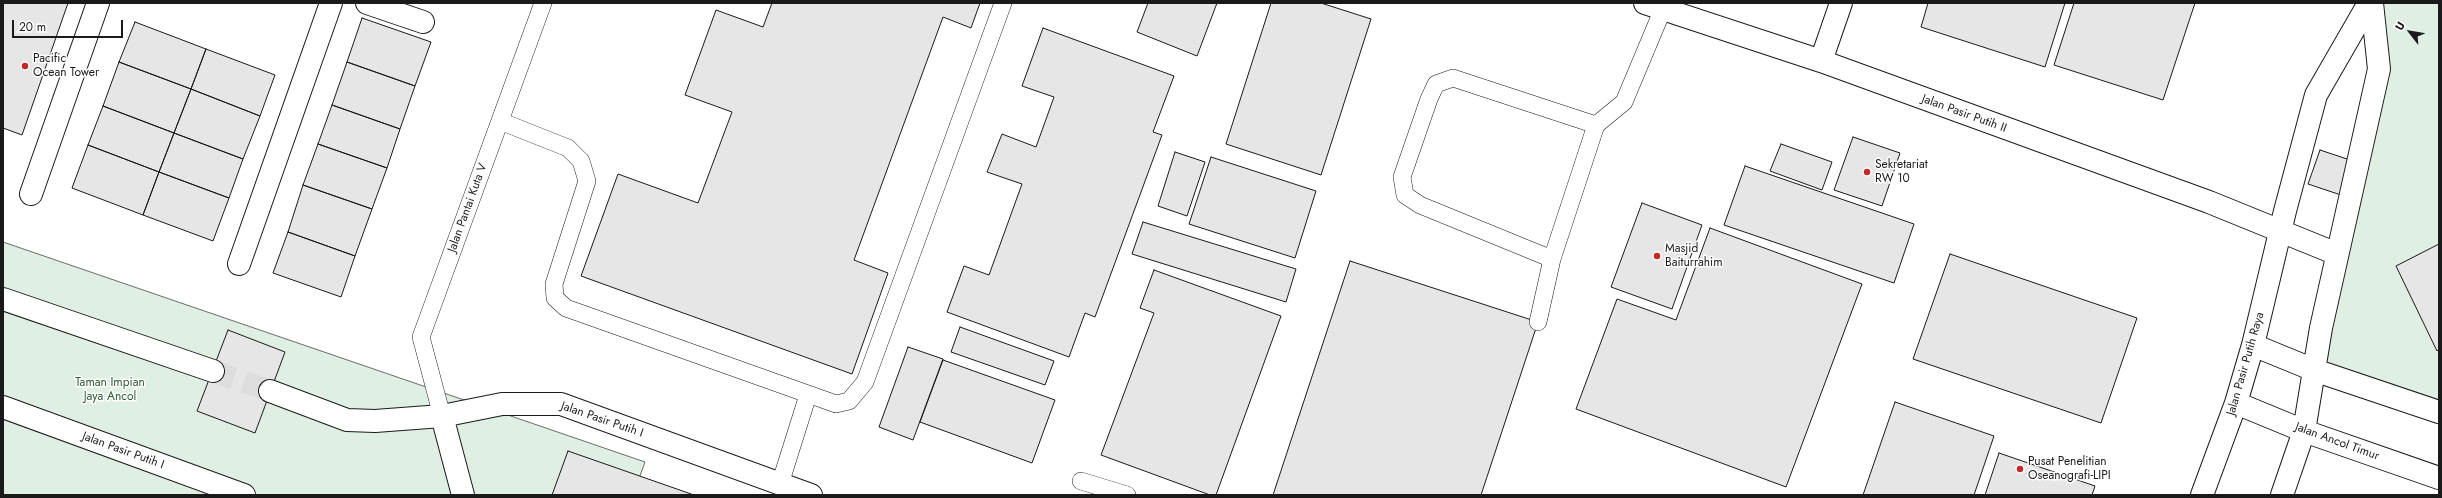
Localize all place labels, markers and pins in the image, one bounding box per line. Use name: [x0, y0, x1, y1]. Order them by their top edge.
place label: Pacific Ocean Tower: [33, 52, 99, 80]
marker: Pacific Ocean Tower: [20, 61, 30, 71]
place label: Sekretariat RW 10: [1875, 158, 1928, 186]
marker: Sekretariat RW 10: [1862, 167, 1872, 177]
place label: Masjid Baiturrahim: [1665, 242, 1723, 270]
marker: Masjid Baiturrahim: [1652, 251, 1662, 261]
place label: Pusat Penelitian Oseanografi-LIPI: [2028, 455, 2111, 483]
marker: Pusat Penelitian Oseanografi-LIPI: [2015, 464, 2025, 474]

